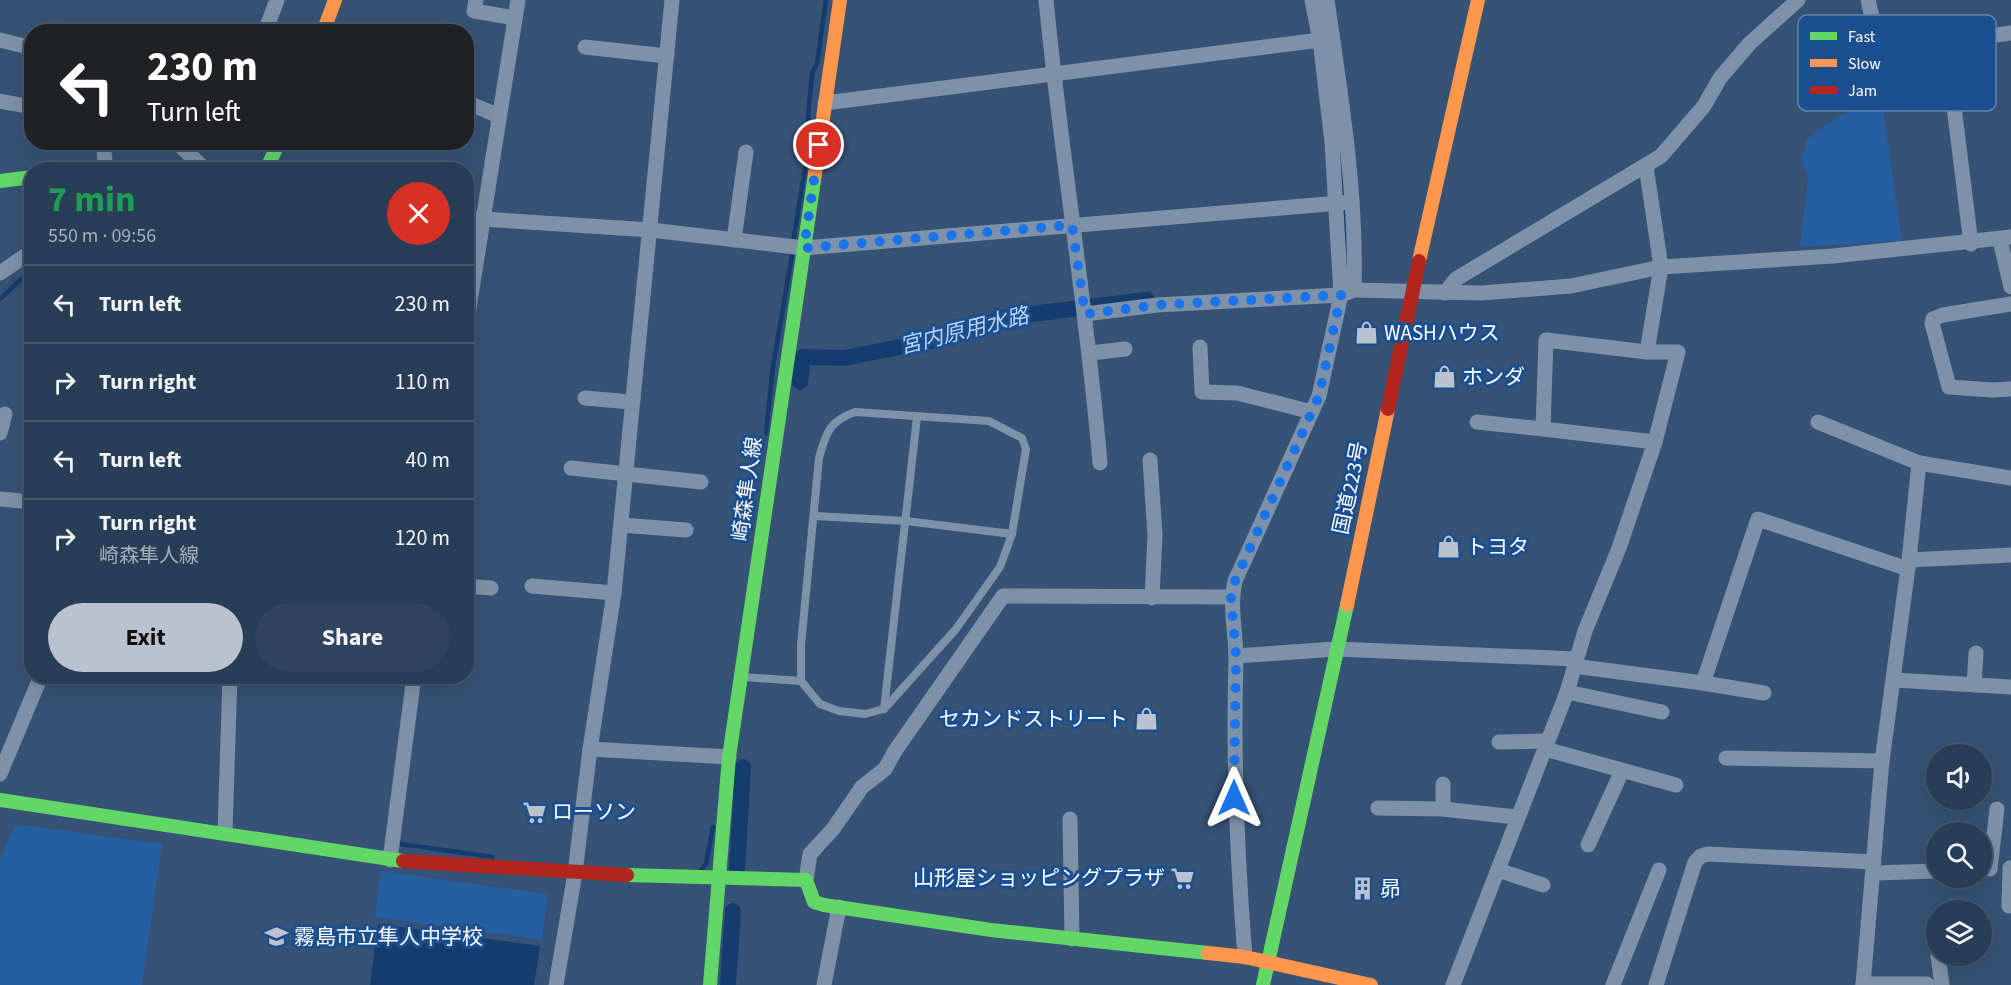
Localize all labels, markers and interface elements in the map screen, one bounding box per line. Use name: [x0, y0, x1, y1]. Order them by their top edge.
legend: [1798, 15, 1996, 111]
text: Fast: [1848, 26, 1876, 48]
text: 230 m: [147, 37, 258, 97]
icon: left: [48, 48, 126, 126]
text: Slow: [1848, 53, 1881, 75]
text: Jam: [1848, 80, 1877, 102]
text: Turn left: [147, 93, 241, 132]
pin: [793, 119, 844, 170]
icon: arrive: [802, 128, 835, 161]
text: 7 min: [48, 174, 136, 225]
button: close: [387, 182, 450, 245]
text: 550 m · 09:56: [48, 222, 156, 250]
icon: left: [48, 288, 81, 321]
text: Turn left: [99, 288, 181, 320]
text: 230 m: [395, 288, 450, 320]
water label: 宮内原用水路: [896, 299, 1034, 362]
place label: WASHハウス: [1384, 318, 1500, 348]
shop icon: WASHハウス: [1353, 320, 1379, 346]
place label: ホンダ: [1462, 362, 1525, 392]
shop icon: ホンダ: [1431, 364, 1457, 390]
icon: right: [48, 366, 81, 399]
text: Turn right: [99, 366, 196, 398]
text: 110 m: [395, 366, 450, 398]
street label: 崎森隼人線: [725, 435, 769, 543]
street label: 国道223号: [1326, 439, 1374, 537]
icon: left: [48, 444, 81, 477]
text: Turn left: [99, 444, 181, 476]
text: 40 m: [405, 444, 450, 476]
text: Turn right: [99, 507, 196, 539]
icon: right: [48, 522, 81, 555]
text: 120 m: [395, 522, 450, 554]
place label: トヨタ: [1466, 532, 1529, 562]
shop icon: トヨタ: [1435, 534, 1461, 560]
text: 崎森隼人線: [99, 542, 199, 570]
button: Exit: [48, 603, 243, 672]
button: Share: [255, 603, 450, 672]
place label: セカンドストリート: [939, 704, 1128, 734]
shop icon: セカンドストリート: [1133, 706, 1159, 732]
map controls: [1926, 744, 1992, 966]
button: sound: [1926, 744, 1992, 810]
position arrow: [1202, 766, 1266, 830]
place label: ローソン: [552, 797, 636, 827]
supermarket icon: ローソン: [521, 799, 547, 825]
button: search: [1926, 822, 1992, 888]
place label: 山形屋ショッピングプラザ: [913, 863, 1165, 893]
supermarket icon: 山形屋ショッピングプラザ: [1170, 865, 1196, 891]
place label: 昴: [1380, 874, 1401, 904]
building icon: 昴: [1349, 876, 1375, 902]
button: layers: [1926, 900, 1992, 966]
place label: 霧島市立隼人中学校: [294, 922, 483, 952]
school or university icon: 霧島市立隼人中学校: [263, 924, 289, 950]

